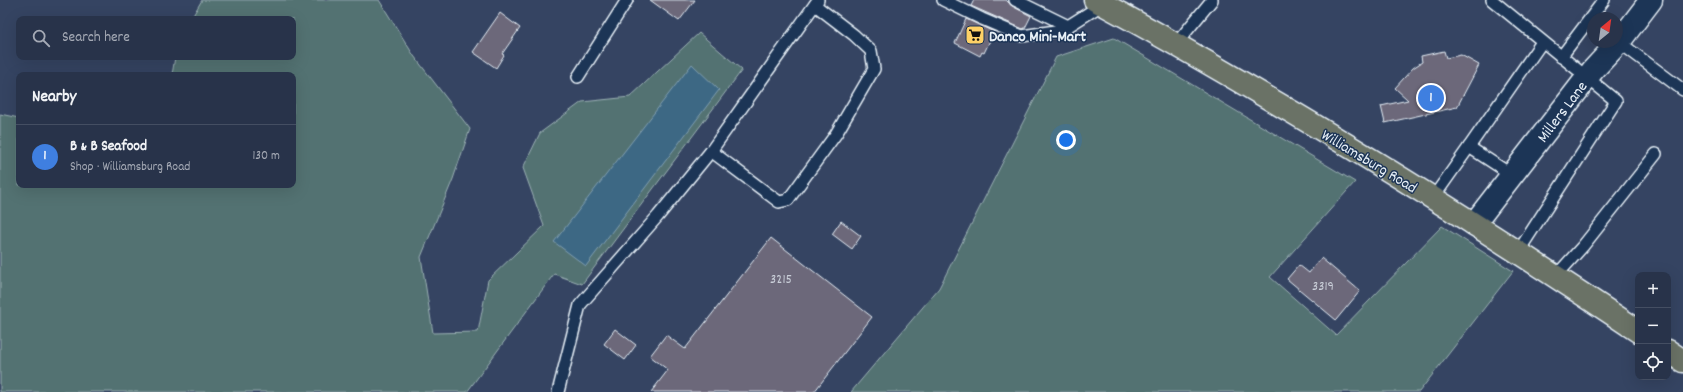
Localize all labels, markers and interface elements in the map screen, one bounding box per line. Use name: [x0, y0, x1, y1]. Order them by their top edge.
north arrow: [1587, 12, 1623, 48]
search box: [16, 16, 296, 60]
supermarket icon: Danco Mini-Mart: [964, 24, 986, 46]
place label: Danco Mini-Mart: [989, 26, 1086, 49]
icon: search: [30, 27, 52, 49]
text: Search here: [62, 27, 130, 49]
street label: Millers Lane: [1532, 77, 1594, 148]
pin: 1: [1418, 83, 1444, 113]
text: Nearby: [32, 86, 76, 110]
street label: Williamsburg Road: [1316, 124, 1421, 200]
your location: [1056, 130, 1076, 150]
text: B & B Seafood: [70, 136, 147, 158]
text: 1: [44, 147, 46, 166]
text: 130 m: [252, 147, 280, 166]
text: Shop · Williamsburg Road: [70, 158, 190, 177]
house number: 3215: [770, 270, 792, 290]
map controls: [1635, 272, 1671, 380]
button: +: [1635, 272, 1671, 308]
house number: 3319: [1312, 277, 1334, 297]
button: −: [1635, 308, 1671, 344]
button: locate: [1635, 344, 1671, 380]

